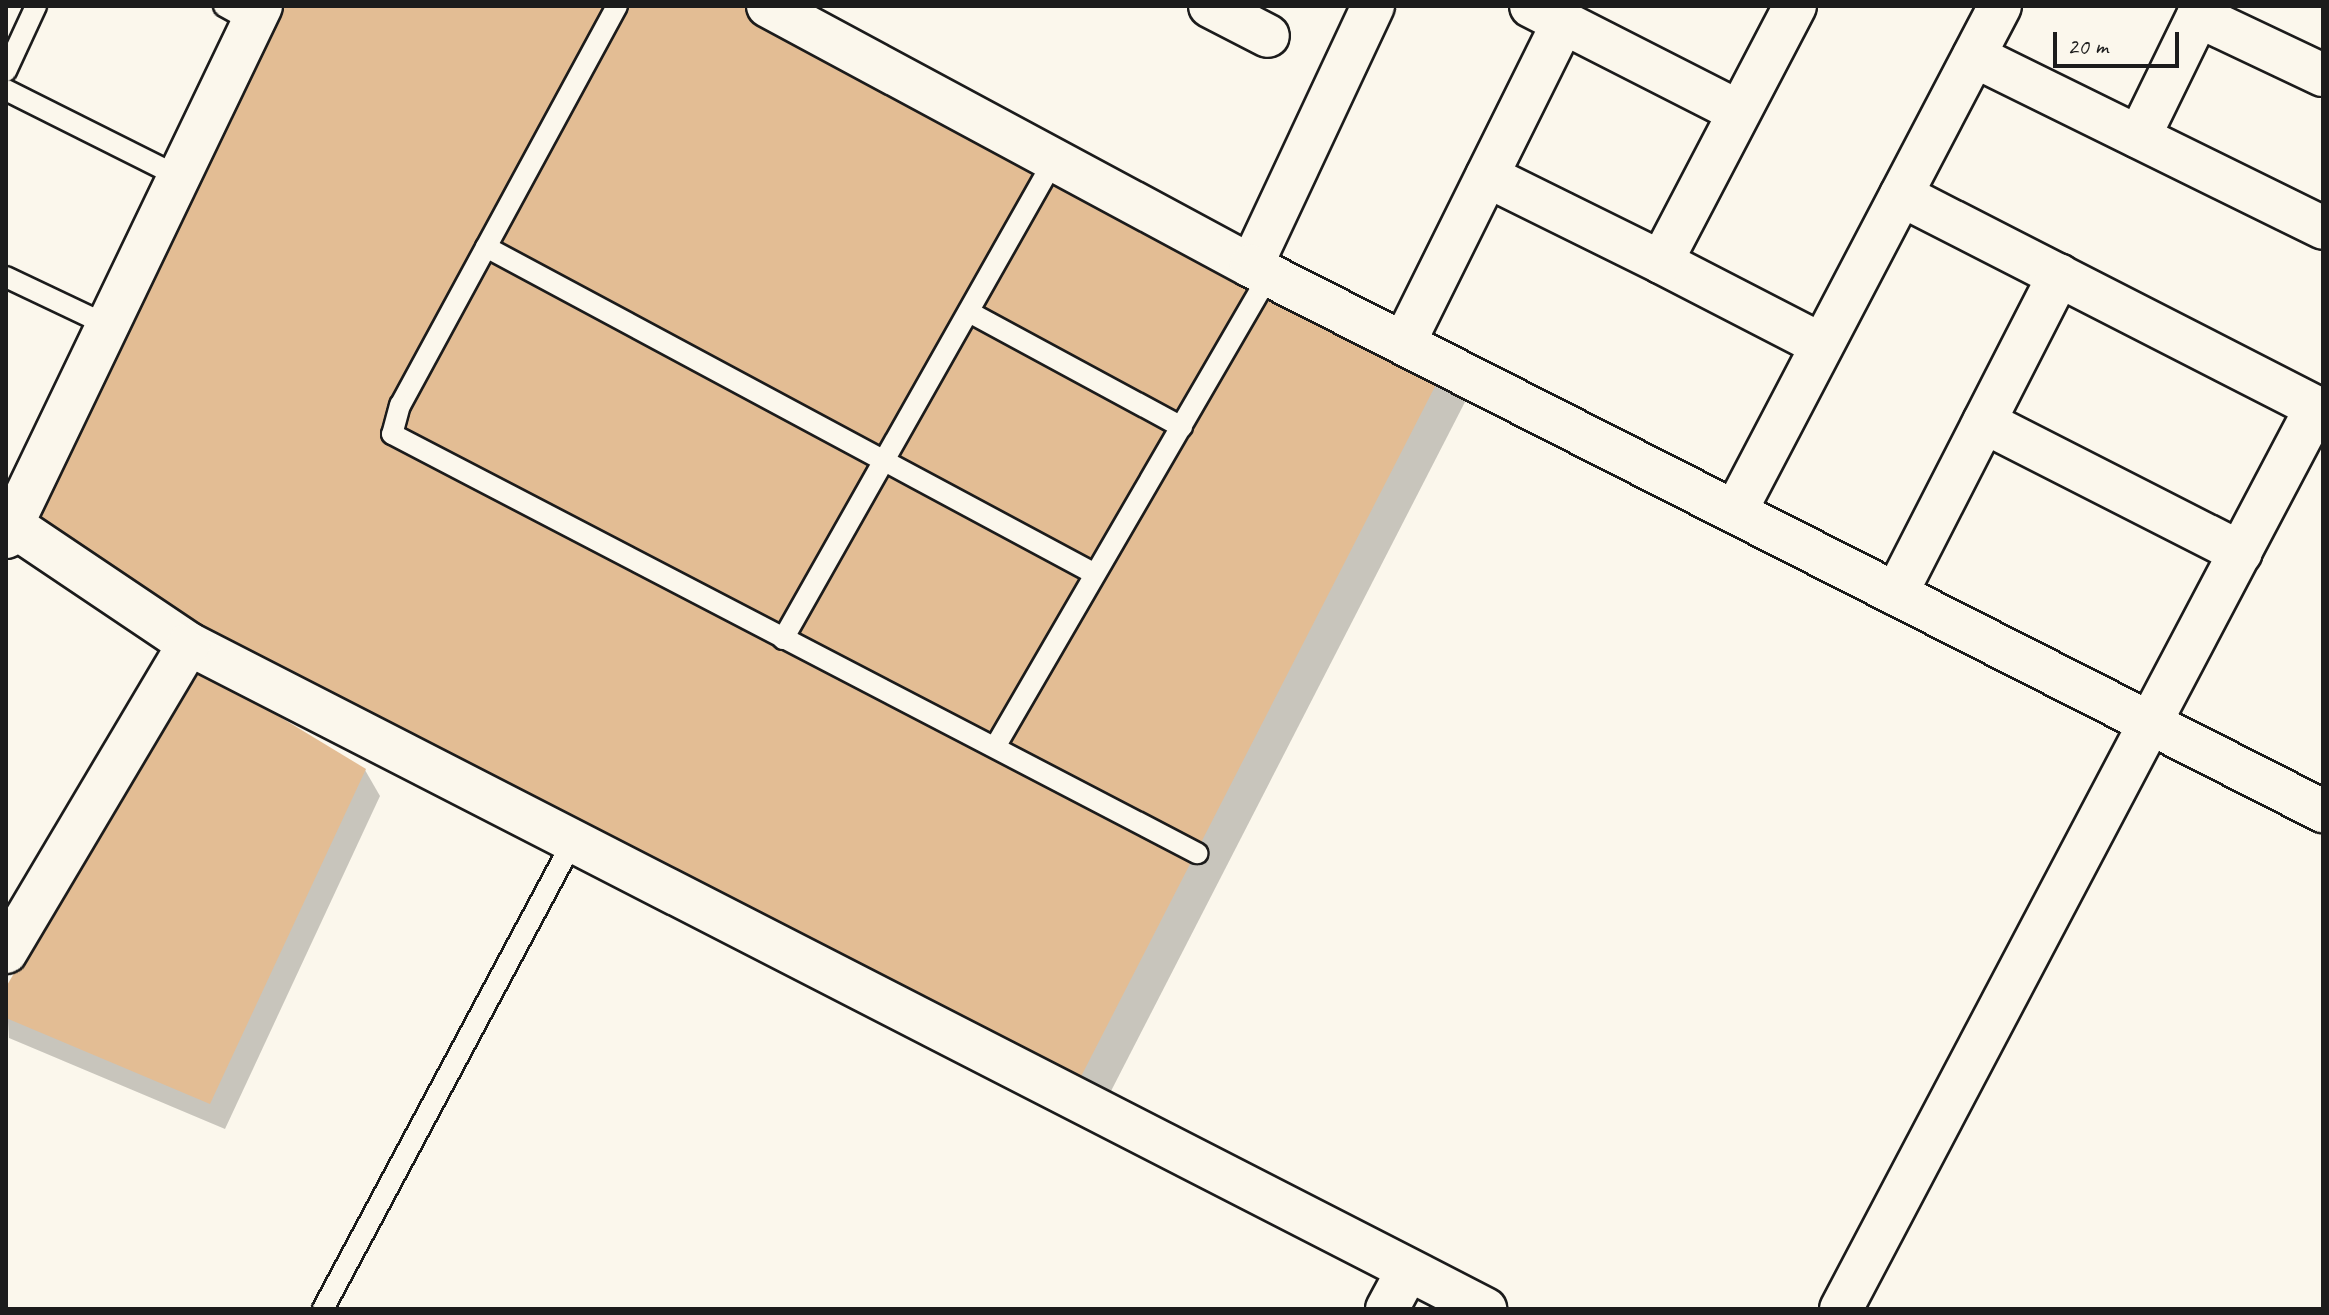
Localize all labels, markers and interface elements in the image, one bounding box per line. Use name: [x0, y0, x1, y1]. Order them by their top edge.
scale bar: [2057, 16, 2183, 66]
text: 20 m: [2067, 31, 2108, 61]

